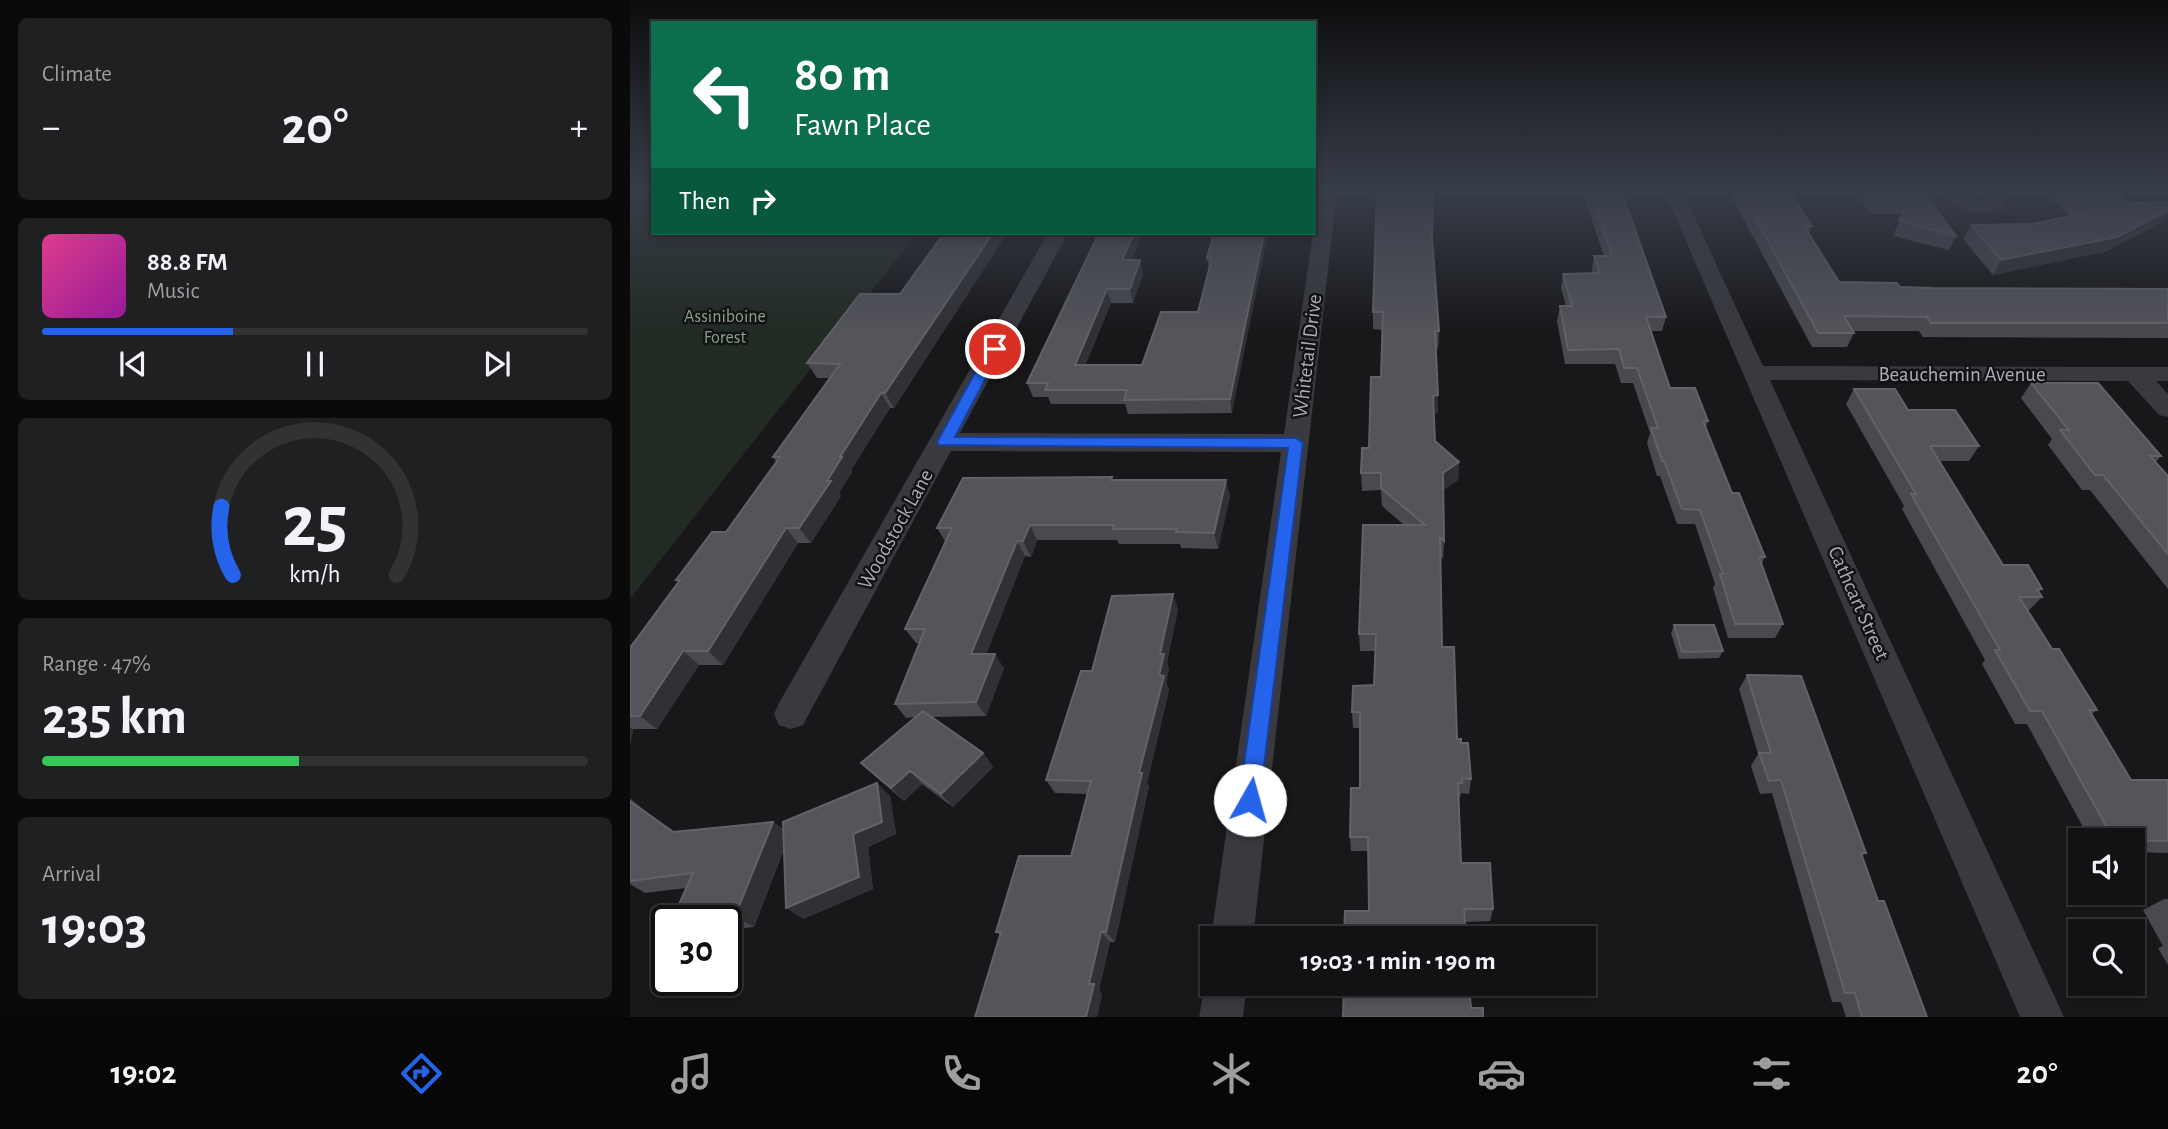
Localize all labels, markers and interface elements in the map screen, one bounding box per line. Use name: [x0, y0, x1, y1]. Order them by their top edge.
icon: left: [679, 49, 770, 140]
text: 80 m: [794, 51, 891, 100]
text: Climate: [42, 63, 112, 86]
text: 20°: [282, 101, 348, 153]
text: −: [42, 109, 60, 147]
text: +: [570, 109, 588, 147]
text: Fawn Place: [794, 109, 931, 141]
icon: right: [744, 182, 782, 220]
text: Then: [679, 188, 730, 214]
text: 88.8 FM: [147, 249, 228, 275]
text: Music: [147, 280, 199, 303]
street label: Whitetail Drive: [1289, 293, 1326, 419]
park label: Assiniboine Forest: [684, 308, 766, 347]
pin: [965, 319, 1025, 379]
icon: arrive: [976, 330, 1014, 368]
icon: previous: [114, 345, 152, 383]
icon: pause: [296, 345, 334, 383]
icon: next: [478, 345, 516, 383]
street label: Beauchemin Avenue: [1878, 364, 2046, 385]
street label: Woodstock Lane: [854, 466, 937, 593]
text: 25: [282, 487, 348, 560]
street label: Cathcart Street: [1824, 543, 1893, 663]
text: km/h: [289, 561, 341, 586]
text: Range · 47%: [42, 653, 151, 676]
text: 235 km: [42, 691, 187, 743]
position arrow: [1213, 763, 1287, 837]
map controls: [2068, 828, 2145, 996]
button: sound: [2068, 828, 2145, 905]
text: Arrival: [42, 863, 101, 886]
text: 19:03: [42, 901, 147, 953]
speed limit sign: 30: [651, 905, 742, 996]
button: search: [2068, 919, 2145, 996]
text: 19:03 · 1 min · 190 m: [1300, 948, 1496, 974]
icon: directions: [397, 1049, 446, 1098]
icon: music: [667, 1049, 716, 1098]
icon: phone: [937, 1049, 986, 1098]
icon: climate: [1207, 1049, 1256, 1098]
icon: car: [1477, 1049, 1526, 1098]
icon: filters: [1747, 1049, 1796, 1098]
text: 19:02: [110, 1057, 176, 1089]
text: 20°: [2016, 1057, 2058, 1089]

